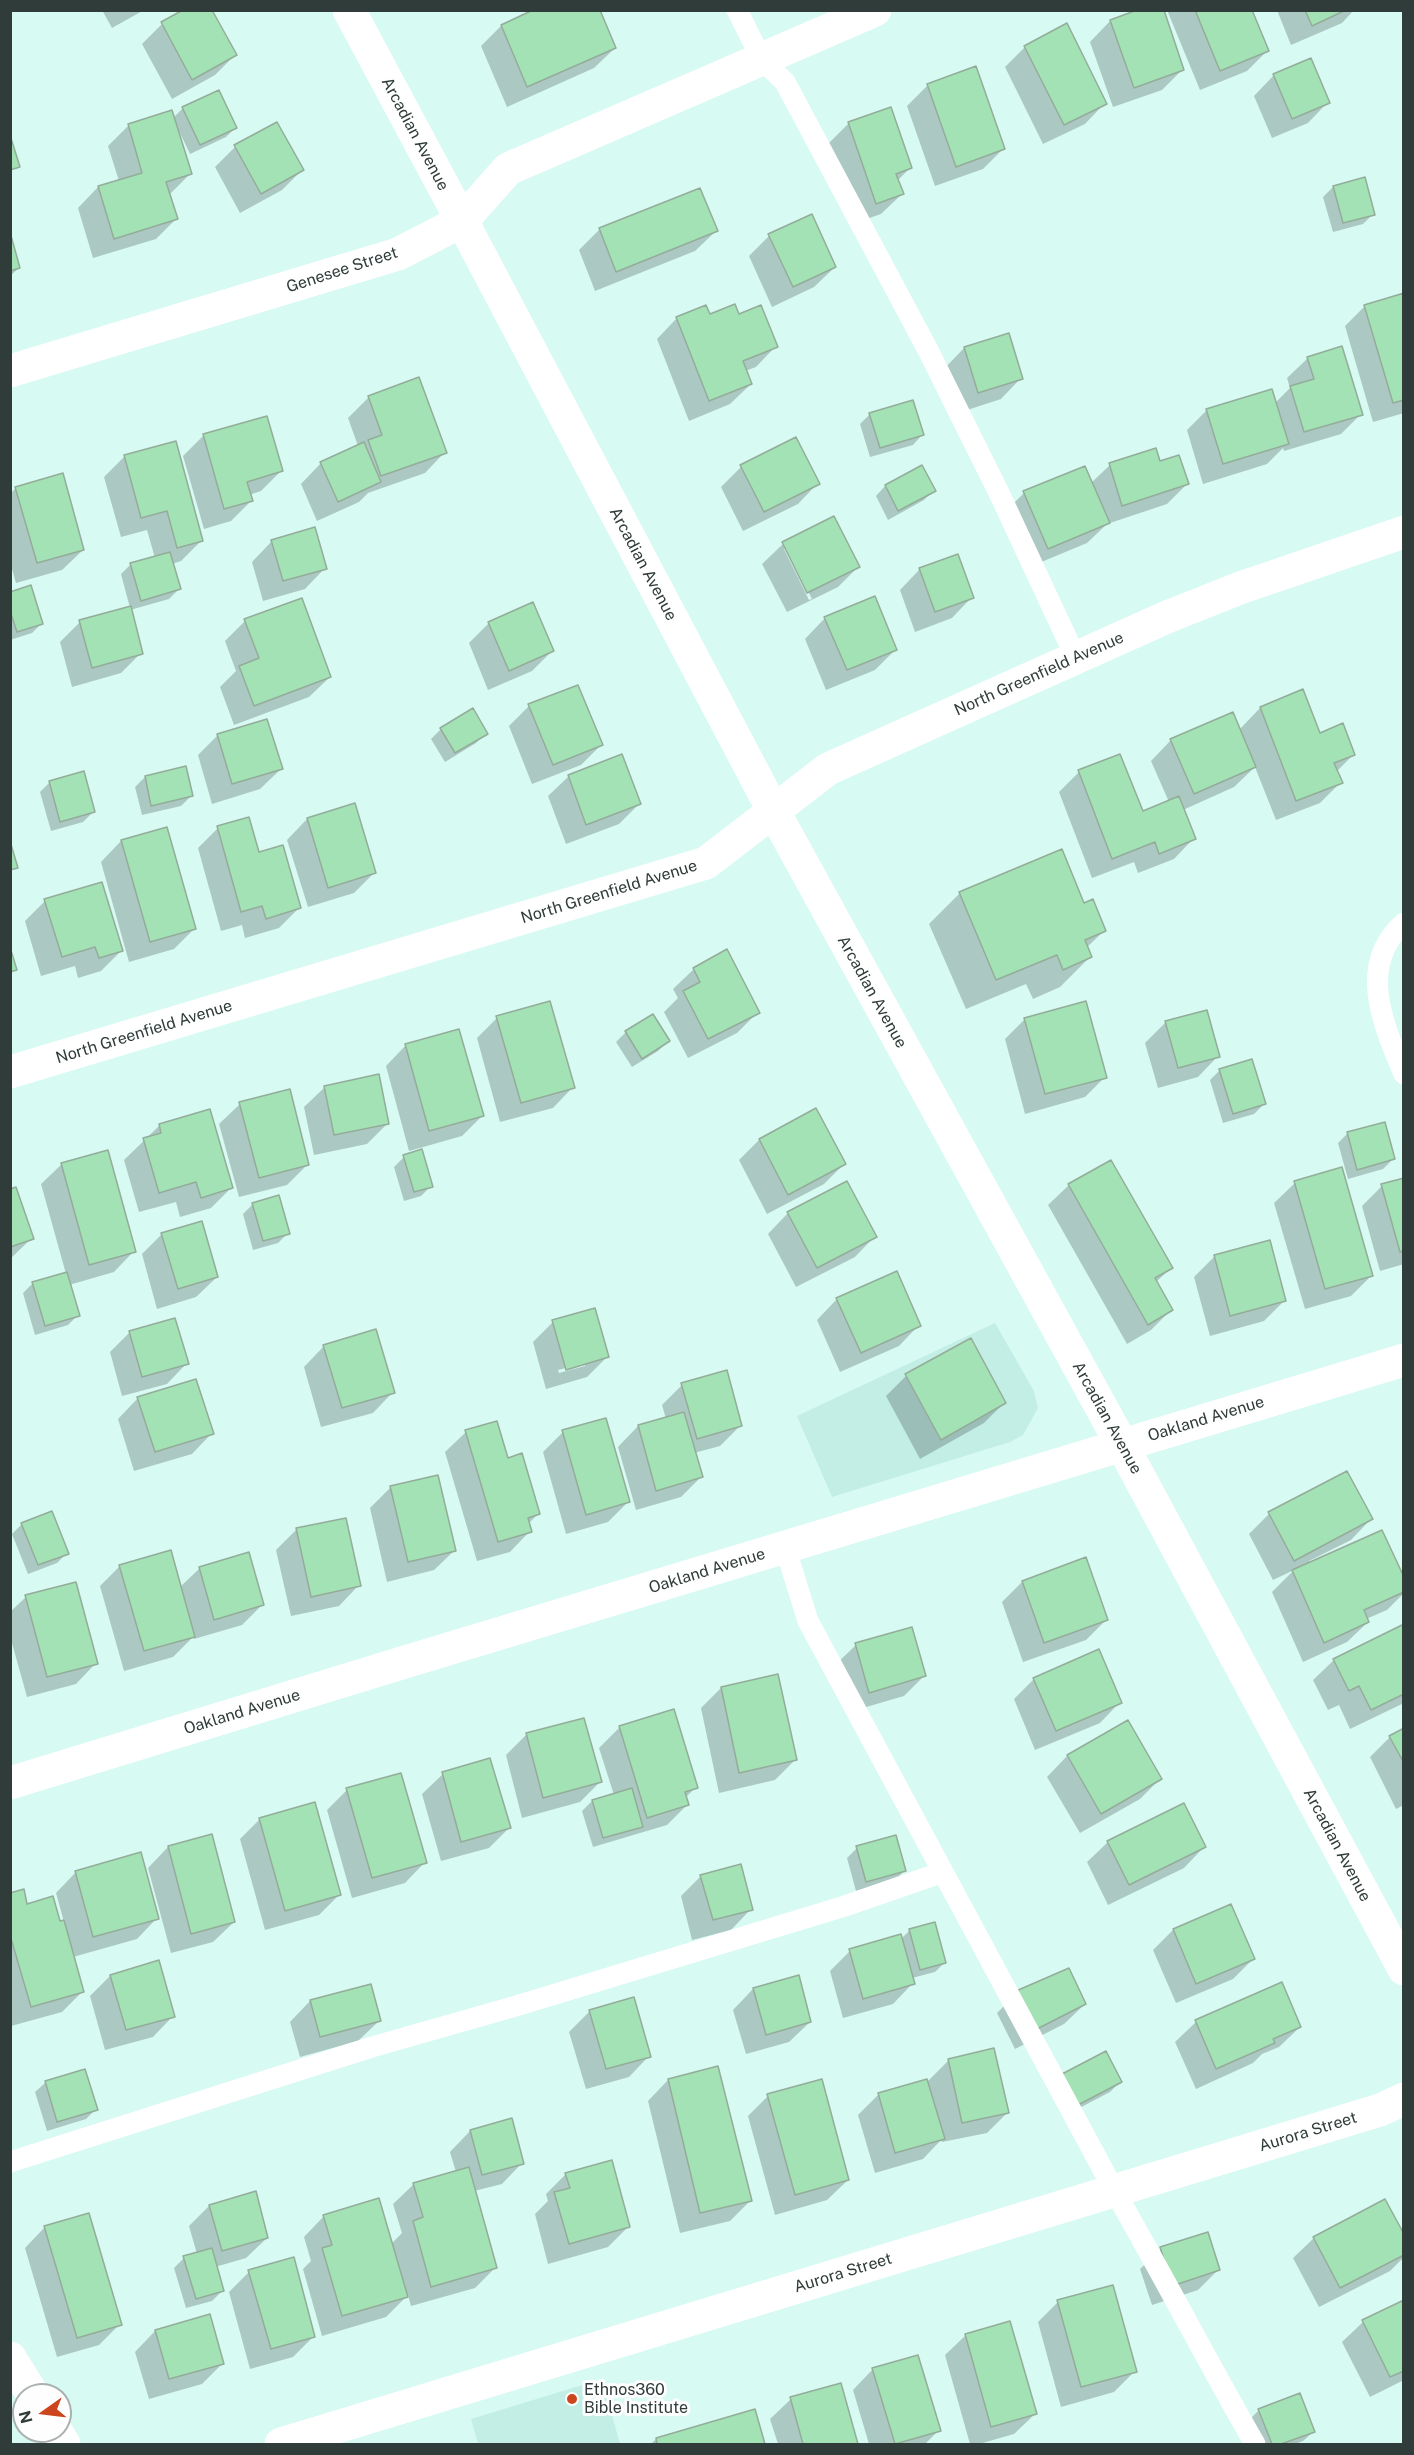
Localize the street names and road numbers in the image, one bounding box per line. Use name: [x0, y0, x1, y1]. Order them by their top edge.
street label: Arcadian Avenue: [377, 74, 453, 194]
street label: Genesee Street: [284, 243, 400, 297]
street label: Arcadian Avenue: [605, 504, 681, 624]
street label: North Greenfield Avenue: [951, 628, 1127, 720]
street label: North Greenfield Avenue: [518, 856, 700, 928]
street label: Arcadian Avenue: [833, 932, 911, 1052]
street label: North Greenfield Avenue: [53, 996, 235, 1068]
street label: Arcadian Avenue: [1068, 1358, 1146, 1478]
street label: Oakland Avenue: [1146, 1392, 1266, 1446]
street label: Oakland Avenue: [647, 1544, 767, 1598]
street label: Oakland Avenue: [182, 1685, 302, 1739]
street label: Arcadian Avenue: [1299, 1785, 1375, 1905]
street label: Aurora Street: [1257, 2108, 1359, 2156]
street label: Aurora Street: [792, 2249, 894, 2297]

